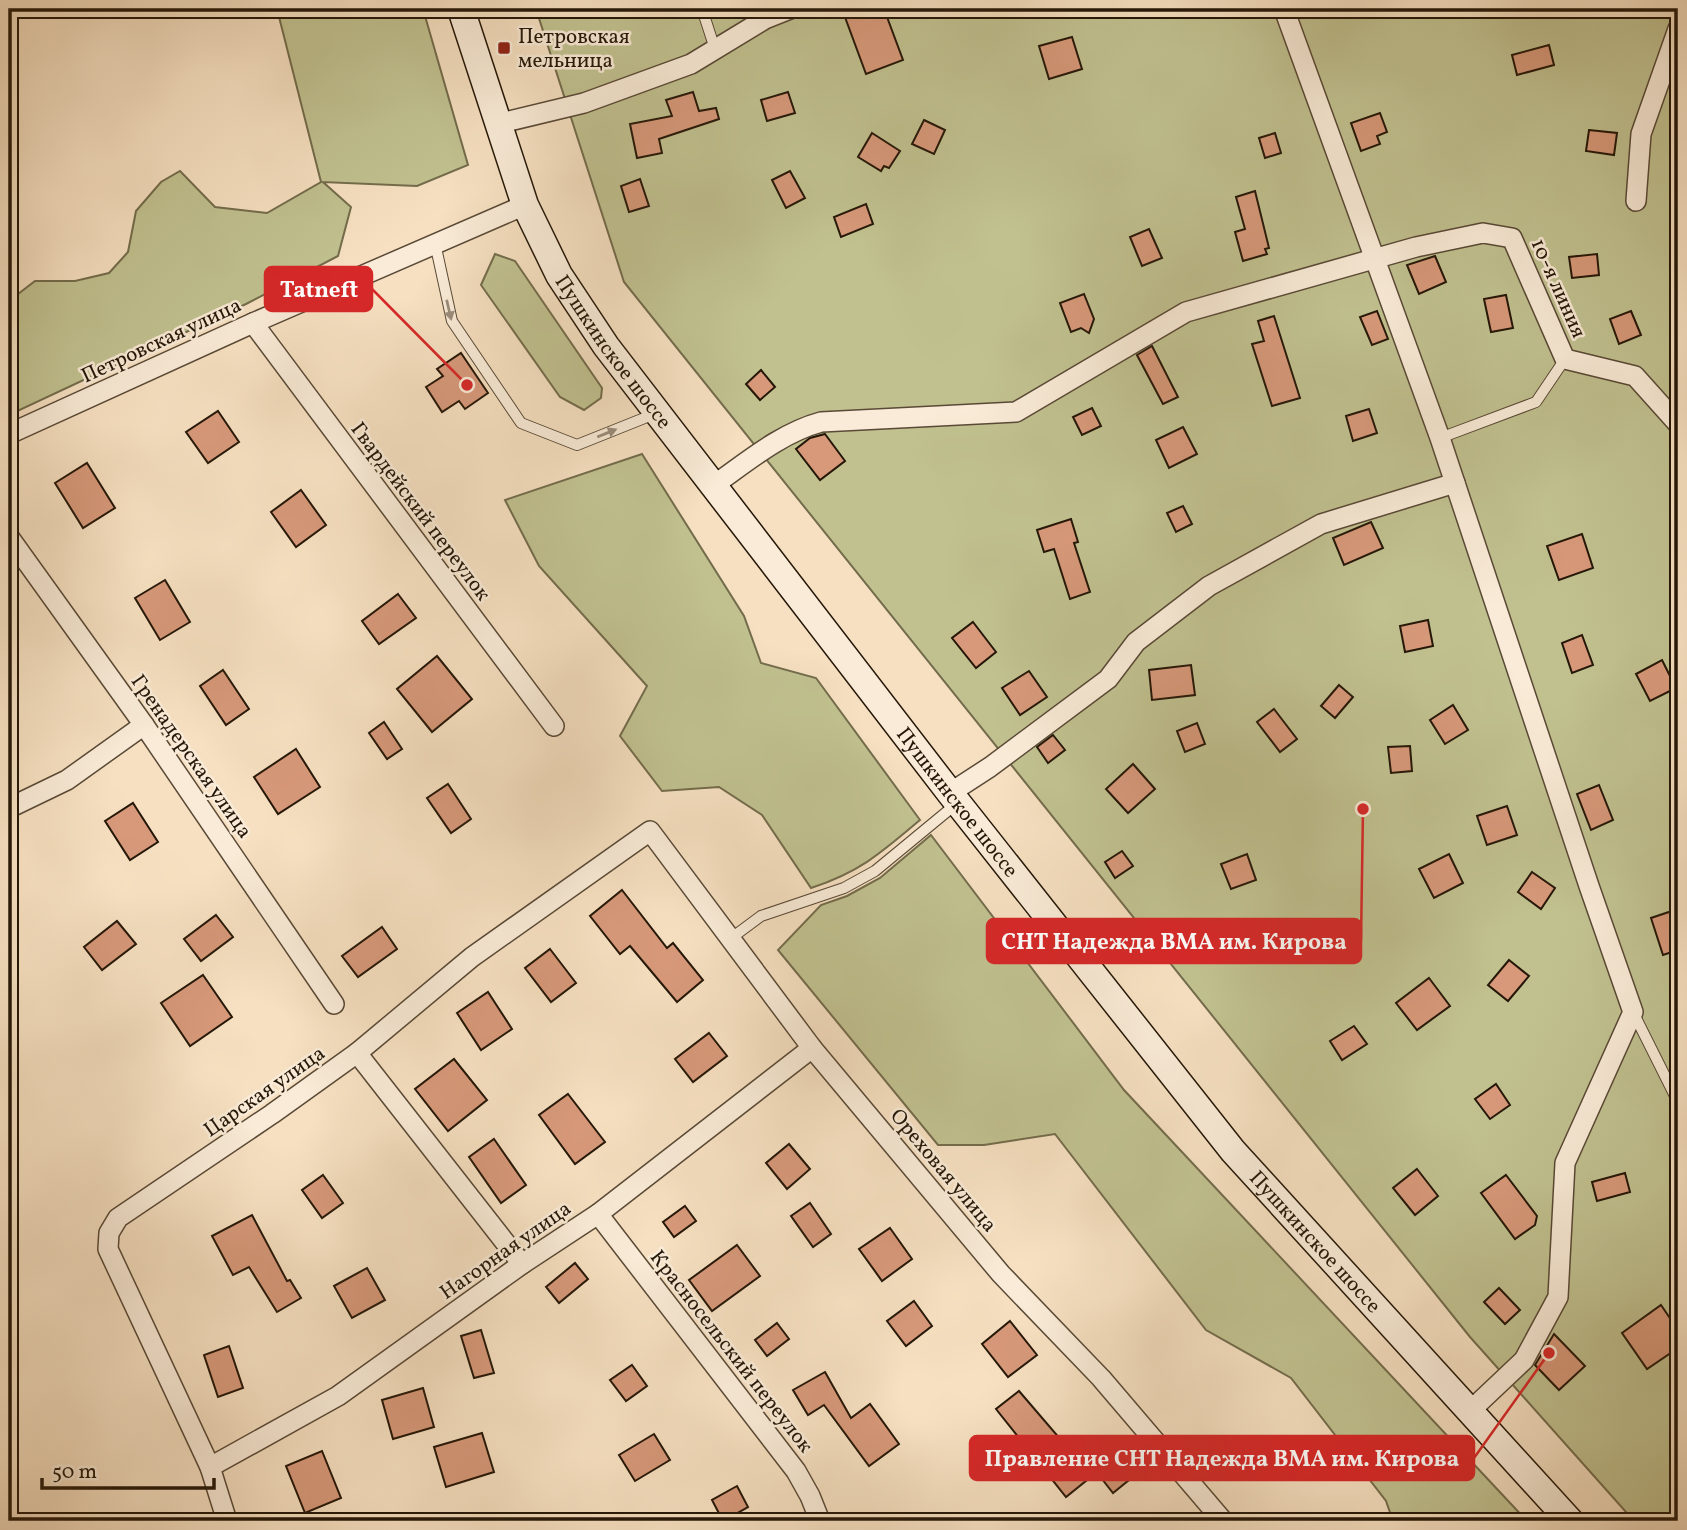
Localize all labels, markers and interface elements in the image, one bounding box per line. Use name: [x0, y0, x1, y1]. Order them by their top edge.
place label: Петровская мельница: [518, 23, 630, 76]
marker: Петровская мельница: [496, 40, 512, 56]
street label: 10-я линия: [1523, 234, 1592, 343]
callout: Tatneft: [265, 267, 372, 311]
street label: Пушкинское шоссе: [547, 270, 678, 436]
text: Tatneft: [280, 275, 359, 307]
street label: Петровская улица: [77, 291, 247, 391]
one-way arrow: [444, 299, 455, 321]
street label: Гвардейский переулок: [343, 417, 497, 607]
one-way arrow: [597, 427, 618, 438]
street label: Гренадерская улица: [123, 669, 258, 845]
street label: Пушкинское шоссе: [889, 722, 1024, 884]
callout: СНТ Надежда ВМА им. Кирова: [987, 919, 1361, 963]
text: СНТ Надежда ВМА им. Кирова: [1001, 927, 1347, 959]
street label: Царская улица: [198, 1039, 332, 1145]
street label: Ореховая улица: [883, 1103, 1003, 1239]
street label: Пушкинское шоссе: [1242, 1165, 1387, 1320]
street label: Нагорная улица: [434, 1195, 578, 1307]
street label: Красносельский переулок: [642, 1245, 819, 1459]
callout: Правление СНТ Надежда ВМА им. Кирова: [970, 1436, 1474, 1480]
text: Правление СНТ Надежда ВМА им. Кирова: [985, 1444, 1459, 1476]
scale bar: [42, 1446, 214, 1490]
text: 50 m: [52, 1458, 97, 1487]

